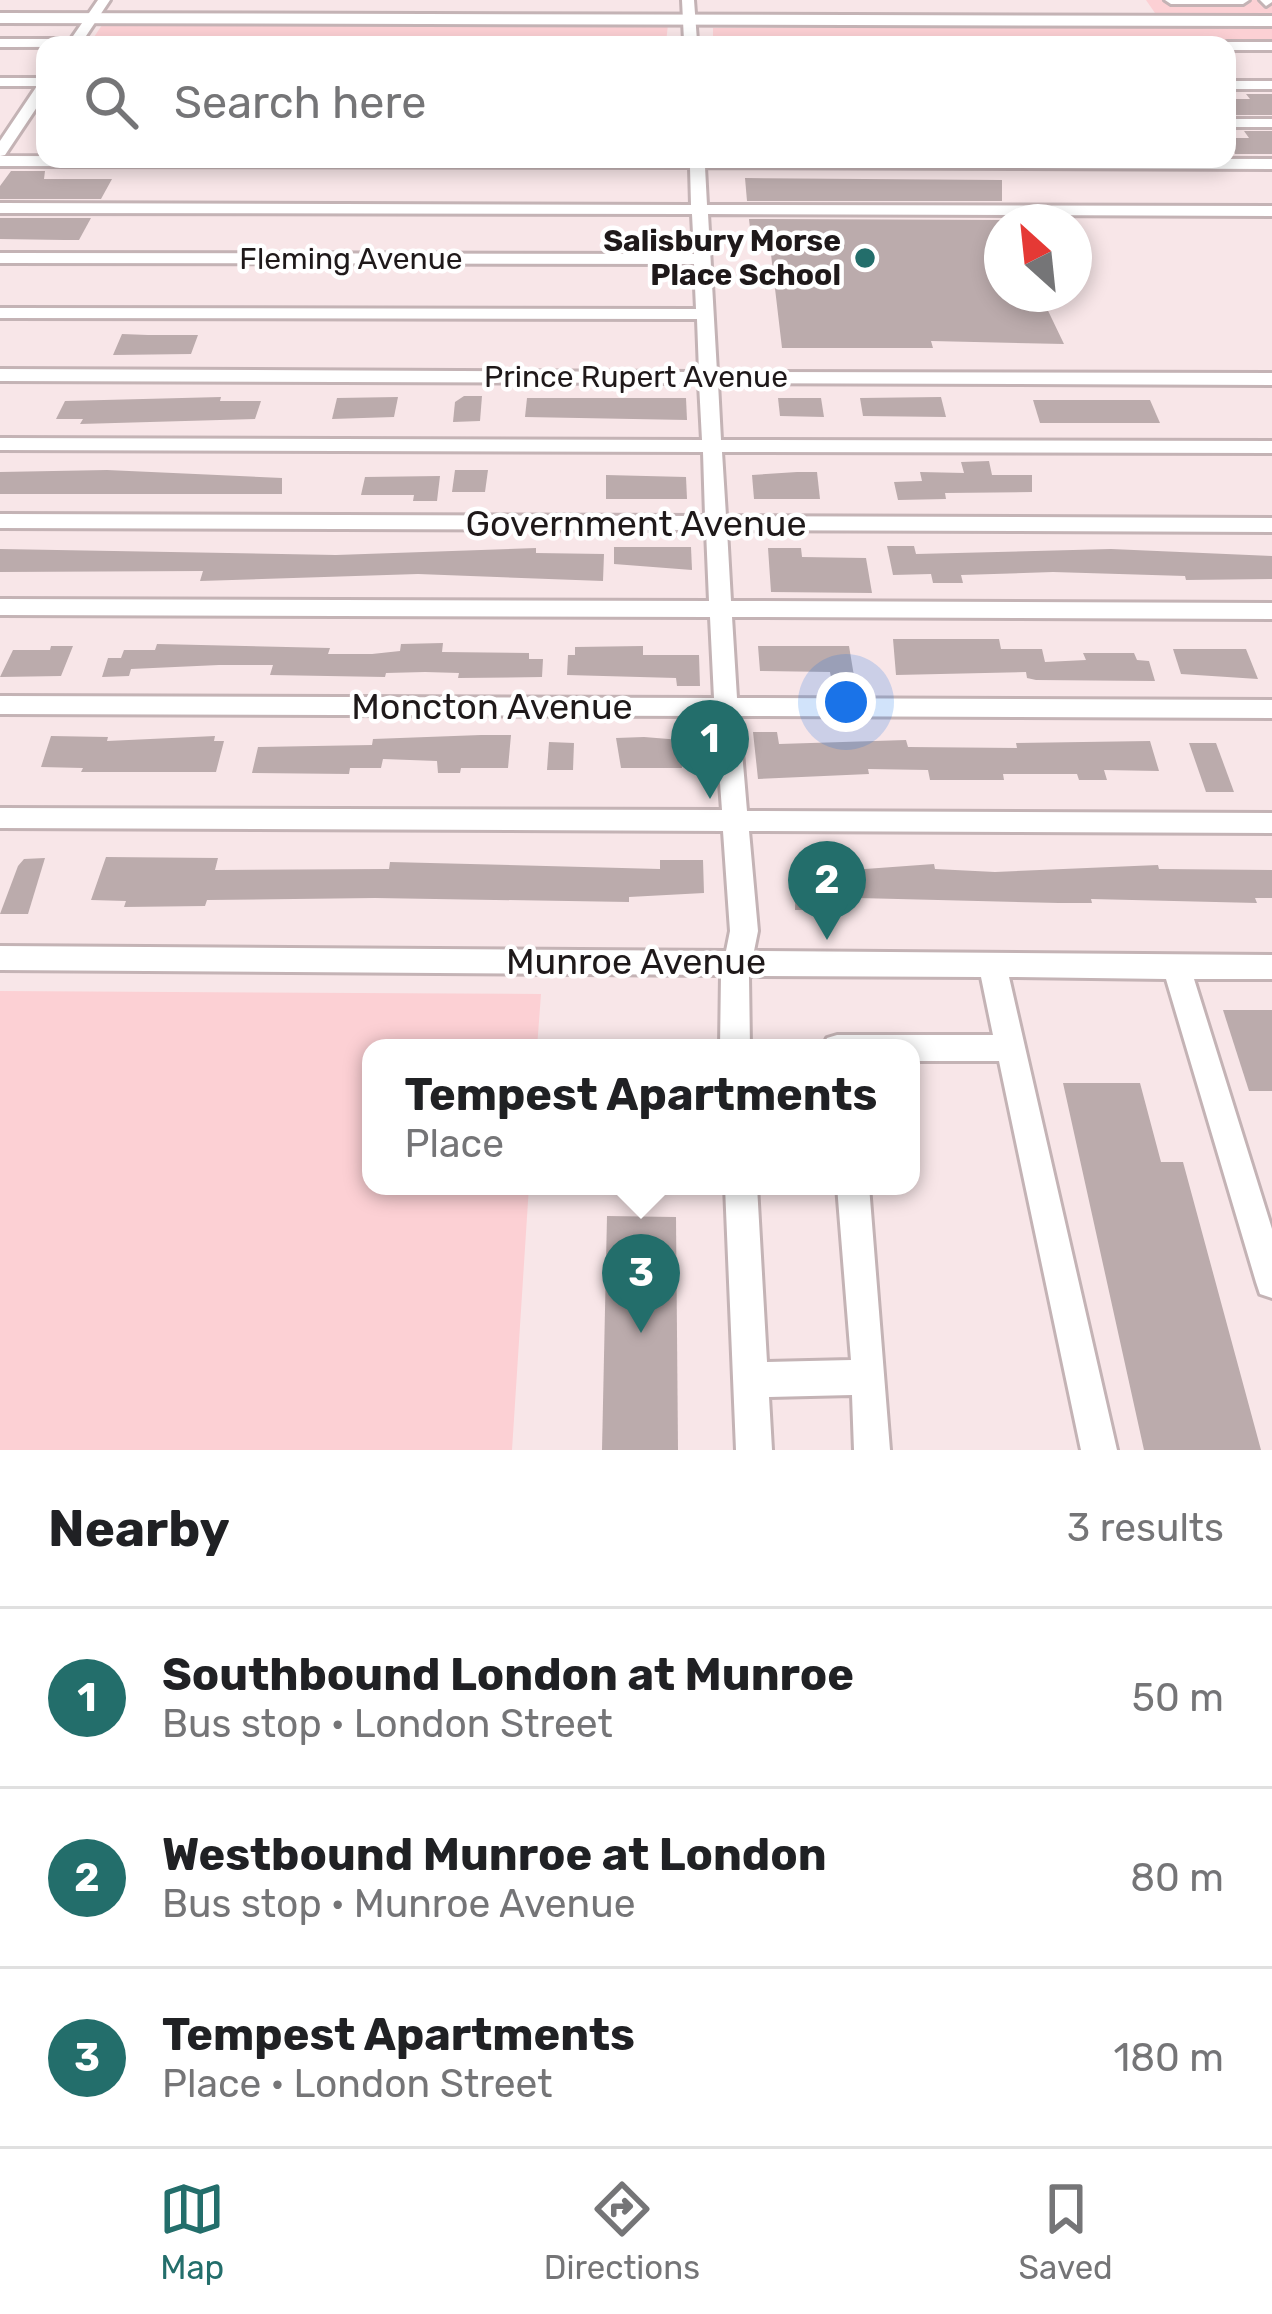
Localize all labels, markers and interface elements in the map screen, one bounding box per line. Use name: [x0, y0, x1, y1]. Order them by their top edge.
search box: [36, 36, 1236, 168]
icon: search: [78, 69, 144, 135]
text: Search here: [174, 76, 426, 129]
north arrow: [984, 204, 1092, 312]
place label: Salisbury Morse Place School: [603, 223, 841, 293]
street label: Fleming Avenue: [239, 241, 463, 277]
marker: Salisbury Morse Place School: [852, 245, 878, 271]
street label: Prince Rupert Avenue: [484, 359, 788, 395]
street label: Government Avenue: [465, 502, 807, 545]
your location: [816, 672, 876, 732]
street label: Moncton Avenue: [351, 685, 633, 728]
pin: 1: [671, 700, 749, 799]
pin: 2: [788, 841, 866, 940]
street label: Munroe Avenue: [506, 940, 766, 983]
popup: [362, 1039, 920, 1195]
text: Tempest Apartments: [405, 1068, 877, 1121]
text: Place: [405, 1121, 504, 1167]
pin: 3: [602, 1234, 680, 1333]
text: Nearby: [48, 1498, 230, 1559]
text: 3 results: [1067, 1505, 1224, 1551]
text: Southbound London at Munroe: [162, 1648, 854, 1701]
text: 1: [77, 1675, 97, 1721]
text: 50 m: [1132, 1675, 1224, 1721]
text: Bus stop · London Street: [162, 1701, 613, 1747]
text: Westbound Munroe at London: [162, 1828, 827, 1881]
text: 2: [74, 1855, 100, 1901]
text: 80 m: [1130, 1855, 1224, 1901]
text: Bus stop · Munroe Avenue: [162, 1881, 636, 1927]
text: Tempest Apartments: [162, 2008, 635, 2061]
text: 3: [74, 2035, 100, 2081]
text: 180 m: [1114, 2035, 1224, 2081]
text: Place · London Street: [162, 2061, 553, 2107]
tab: Map: [159, 2176, 225, 2287]
tab: Directions: [544, 2176, 700, 2287]
tab: Saved: [1019, 2176, 1113, 2287]

